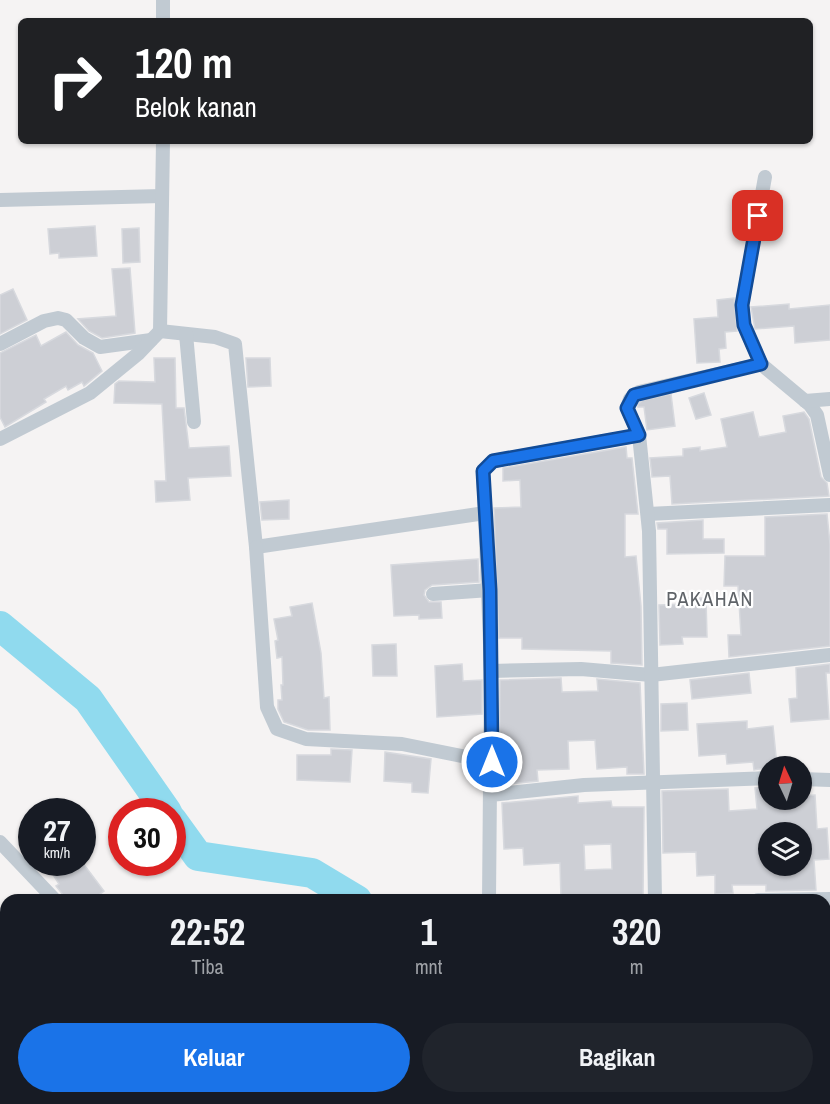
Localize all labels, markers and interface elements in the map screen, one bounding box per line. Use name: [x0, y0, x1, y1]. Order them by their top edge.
text: 120 m: [135, 35, 233, 91]
icon: right: [36, 42, 114, 120]
text: Belok kanan: [135, 89, 257, 125]
pin: [732, 190, 783, 241]
icon: arrive: [741, 199, 774, 232]
district label: PAKAHAN: [666, 585, 754, 612]
position arrow: [460, 730, 524, 794]
north arrow: [758, 756, 812, 810]
map controls: [758, 756, 812, 876]
speed limit sign: 30: [108, 798, 186, 876]
text: 27: [43, 810, 71, 850]
button: layers: [758, 822, 812, 876]
text: km/h: [44, 842, 70, 863]
text: 22:52: [170, 908, 245, 956]
text: 1: [420, 908, 437, 956]
text: 320: [612, 908, 661, 956]
text: Tiba: [191, 953, 224, 980]
text: mnt: [415, 953, 442, 980]
text: m: [630, 953, 643, 980]
button: Keluar: [18, 1023, 410, 1092]
button: Bagikan: [422, 1023, 813, 1092]

